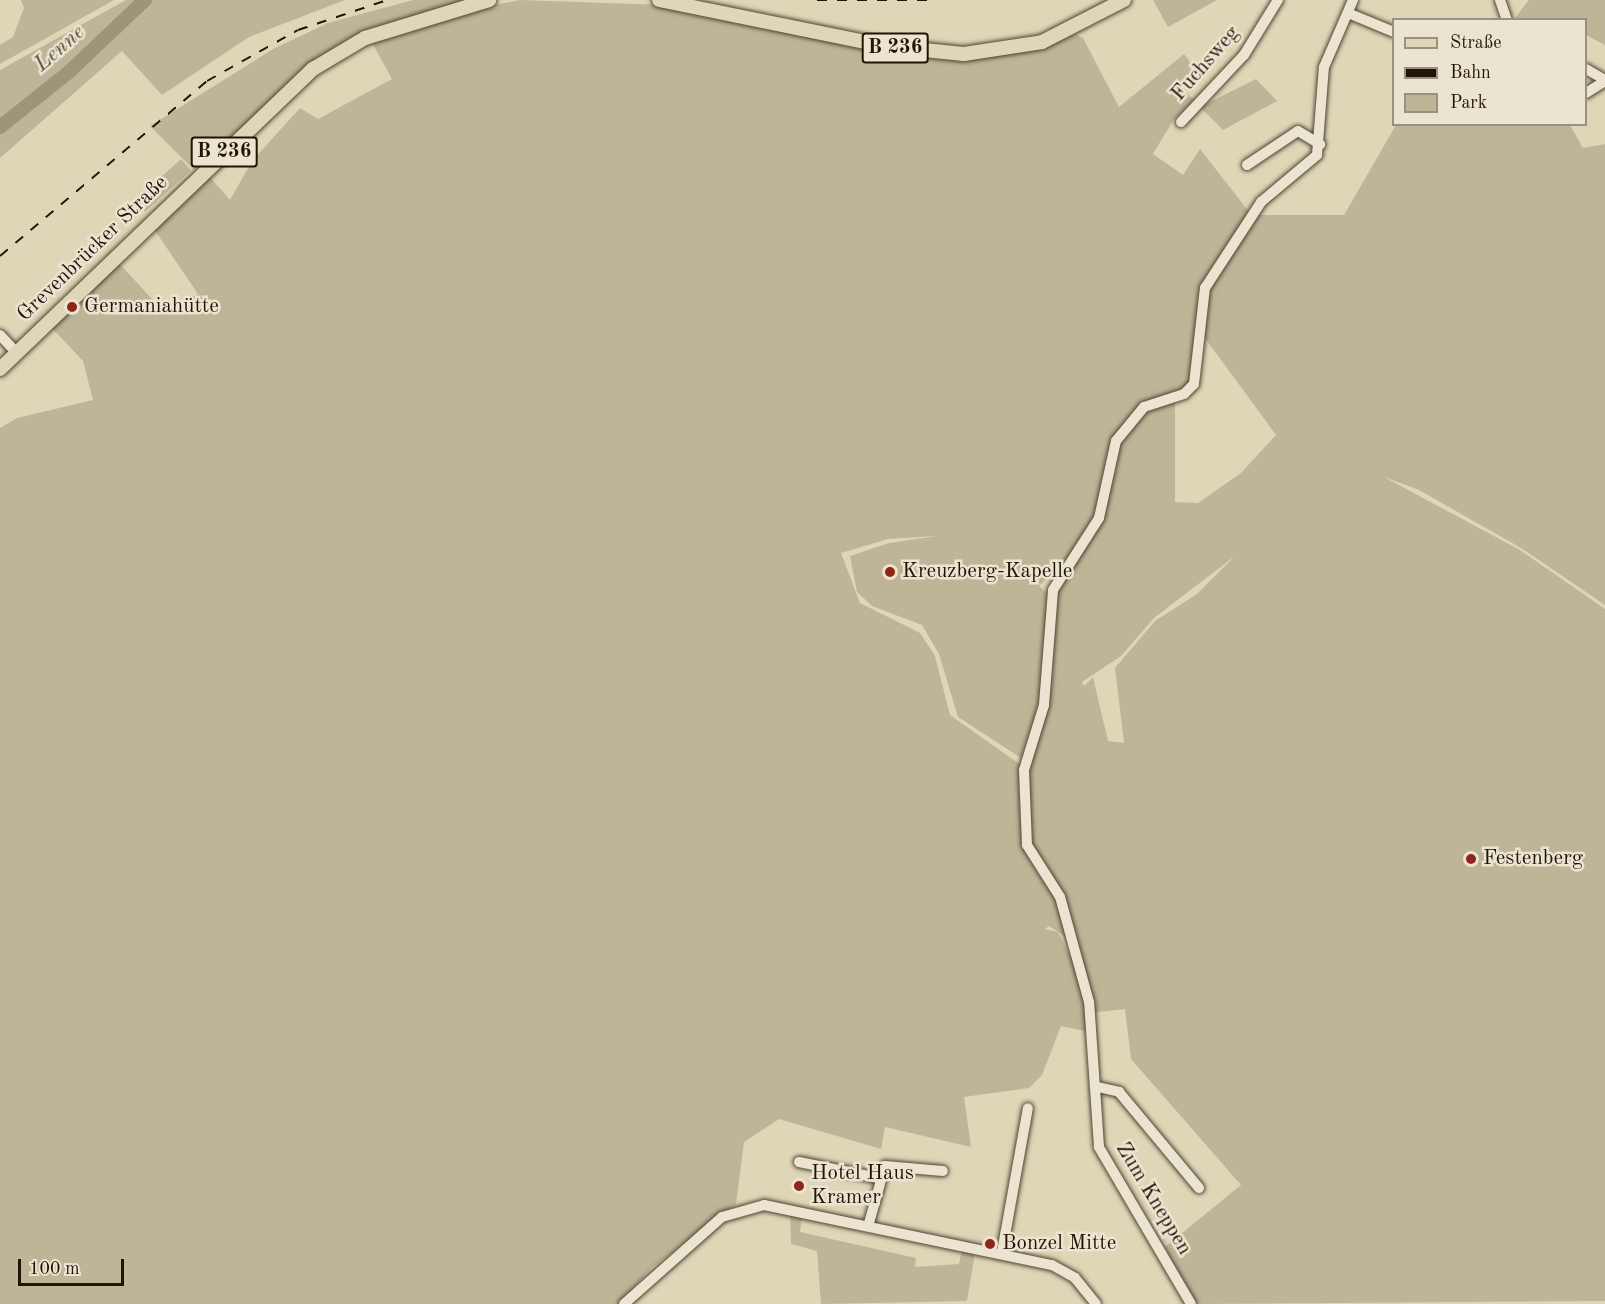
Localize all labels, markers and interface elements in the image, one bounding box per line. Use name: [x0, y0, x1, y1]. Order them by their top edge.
legend: [1392, 18, 1587, 126]
water label: Lenne: [29, 20, 91, 78]
street label: Fuchsweg: [1167, 21, 1245, 107]
road number: B 236: [860, 31, 930, 65]
text: Straße: [1450, 34, 1501, 52]
text: Bahn: [1450, 64, 1491, 82]
text: Park: [1450, 94, 1487, 112]
road number: B 236: [190, 135, 258, 169]
street label: Grevenbrücker Straße: [13, 171, 173, 327]
place label: Germaniahütte: [84, 294, 219, 320]
marker: Germaniahütte: [65, 300, 79, 314]
place label: Kreuzberg-Kapelle: [902, 559, 1073, 585]
marker: Kreuzberg-Kapelle: [883, 565, 897, 579]
place label: Festenberg: [1483, 846, 1583, 872]
marker: Festenberg: [1464, 852, 1478, 866]
street label: Zum Kneppen: [1109, 1138, 1197, 1260]
place label: Hotel Haus Kramer: [811, 1161, 914, 1211]
marker: Hotel Haus Kramer: [792, 1179, 806, 1193]
place label: Bonzel Mitte: [1002, 1231, 1116, 1257]
marker: Bonzel Mitte: [983, 1237, 997, 1251]
scale bar: [21, 1247, 128, 1285]
text: 100 m: [29, 1260, 80, 1278]

